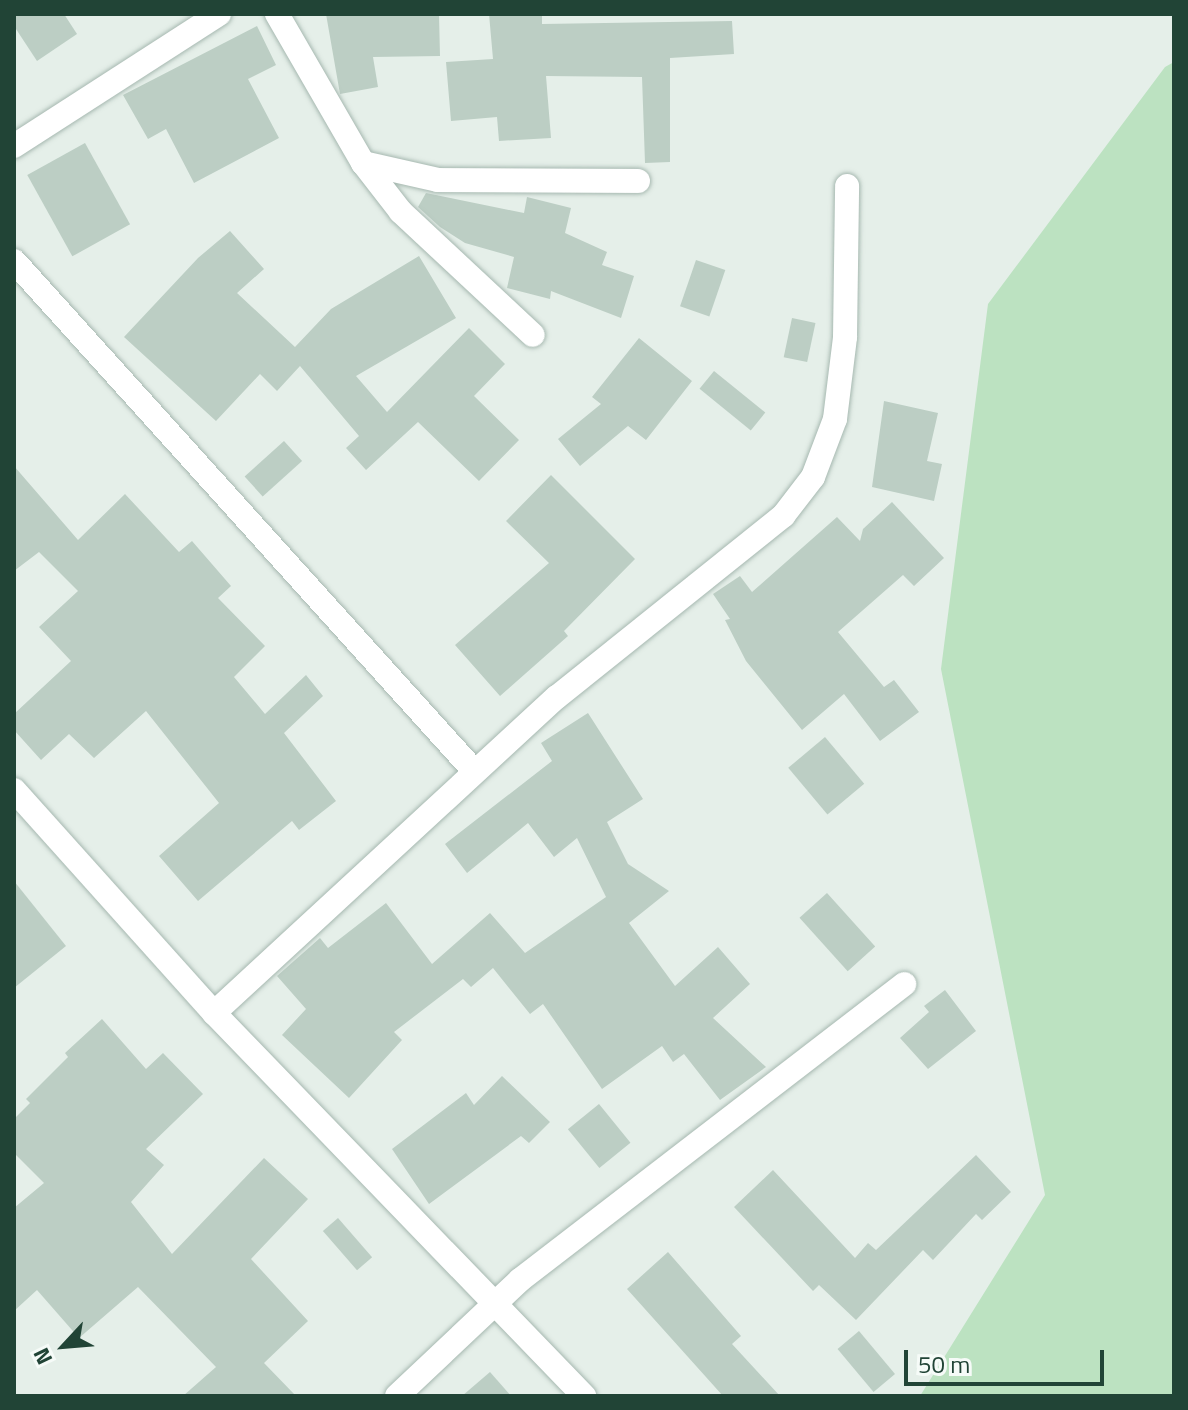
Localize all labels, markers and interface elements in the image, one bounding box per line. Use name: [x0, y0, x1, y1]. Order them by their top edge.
north arrow: [24, 1306, 104, 1386]
scale bar: [908, 1334, 1108, 1384]
text: N: [24, 1342, 61, 1371]
text: 50 m: [918, 1346, 970, 1382]

